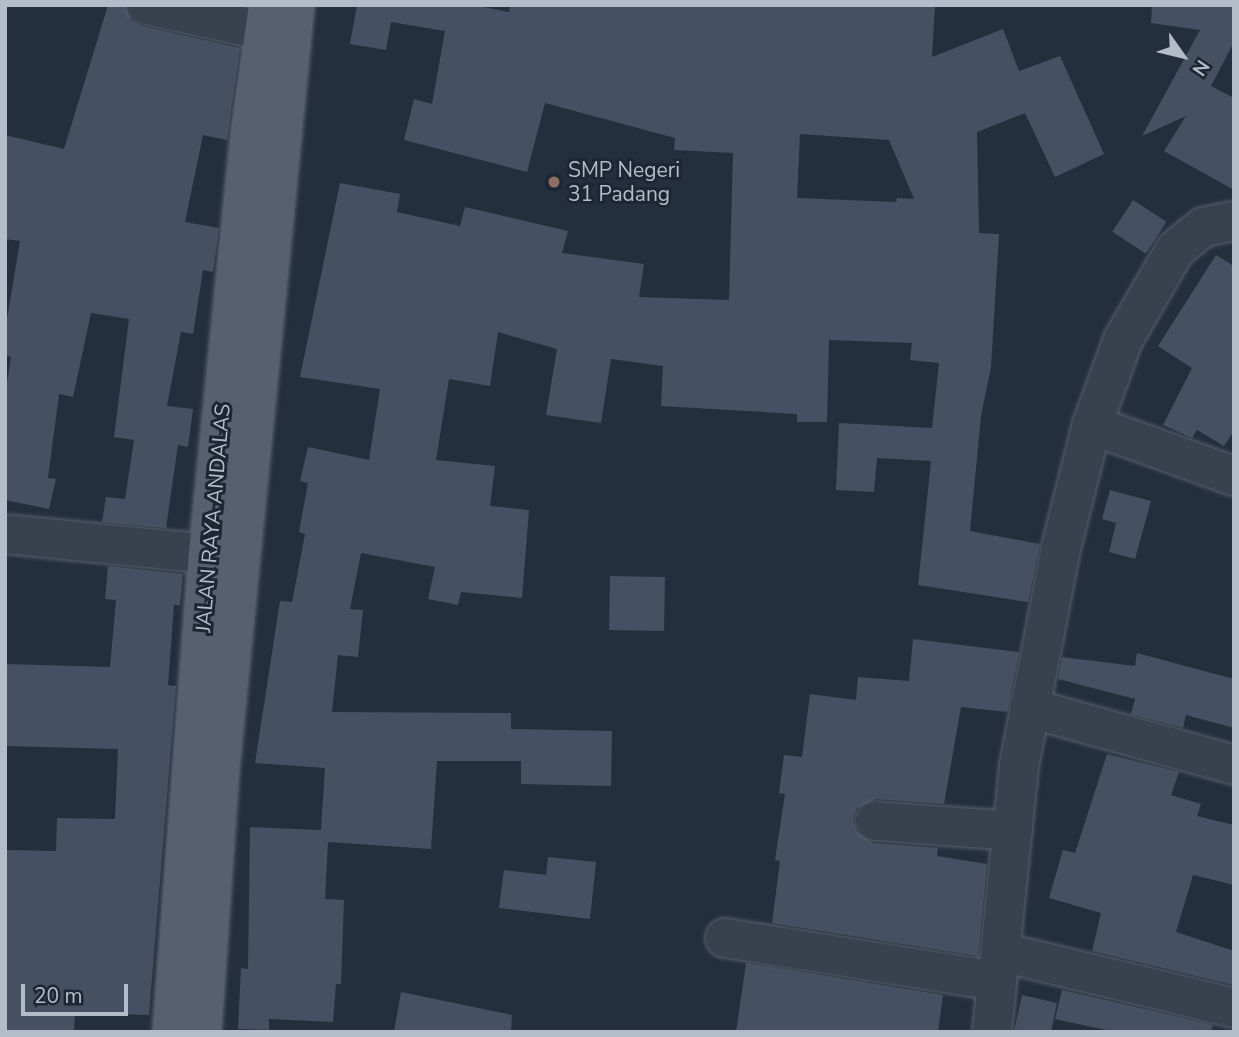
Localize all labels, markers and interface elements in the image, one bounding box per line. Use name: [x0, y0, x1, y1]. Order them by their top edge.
north arrow: [1148, 21, 1218, 91]
text: N: [1186, 55, 1215, 81]
place label: SMP Negeri 31 Padang: [568, 157, 680, 207]
marker: SMP Negeri 31 Padang: [546, 174, 562, 190]
street label: JALAN RAYA ANDALAS: [190, 403, 236, 633]
scale bar: [24, 970, 131, 1014]
text: 20 m: [34, 982, 83, 1010]

